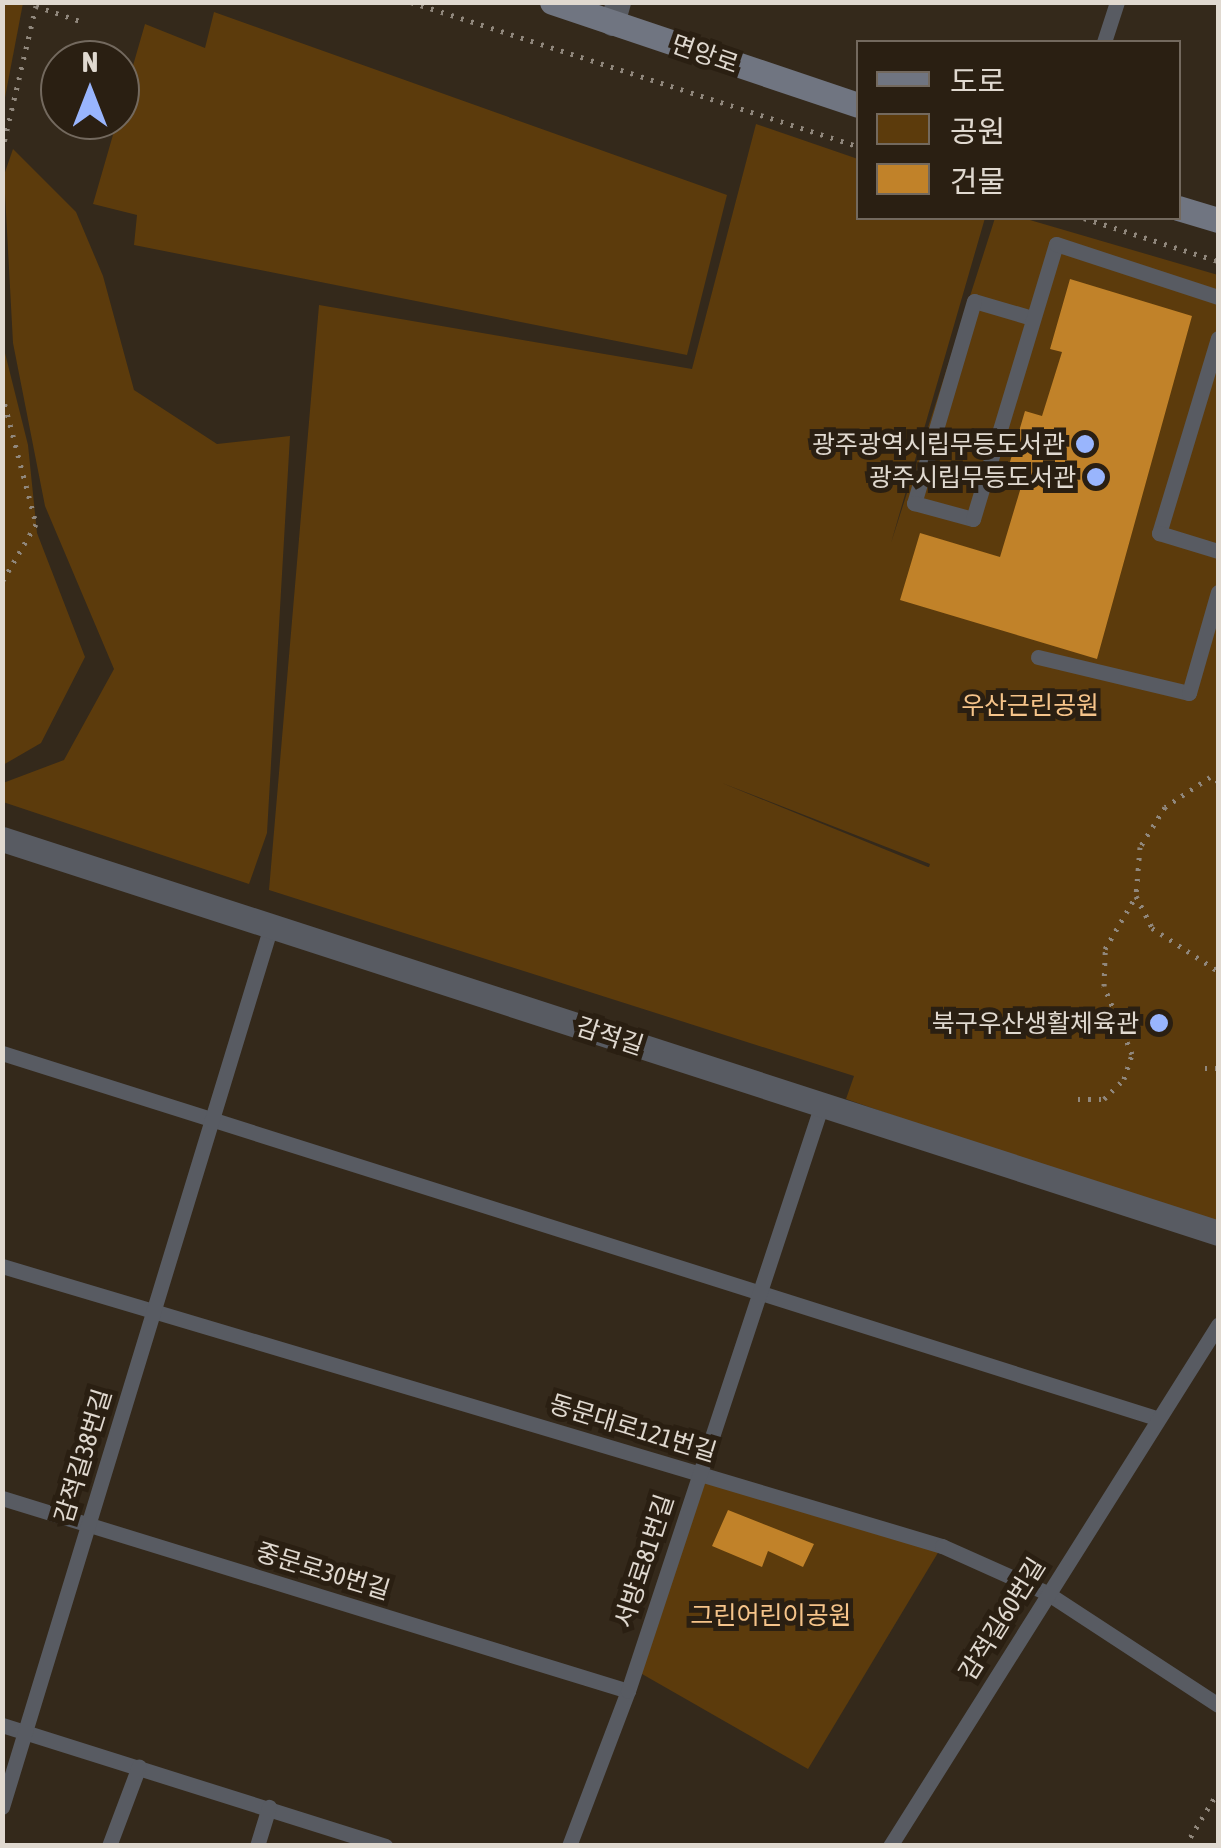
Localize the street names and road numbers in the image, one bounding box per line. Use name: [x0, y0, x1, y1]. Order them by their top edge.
street label: 면앙로: [667, 29, 743, 79]
street label: 감적길: [573, 1011, 647, 1061]
street label: 감적길38번길: [48, 1385, 118, 1527]
street label: 동문대로121번길: [546, 1388, 720, 1468]
street label: 서방로81번길: [608, 1491, 680, 1631]
street label: 중문로30번길: [252, 1536, 394, 1606]
street label: 감적길60번길: [953, 1552, 1051, 1686]

